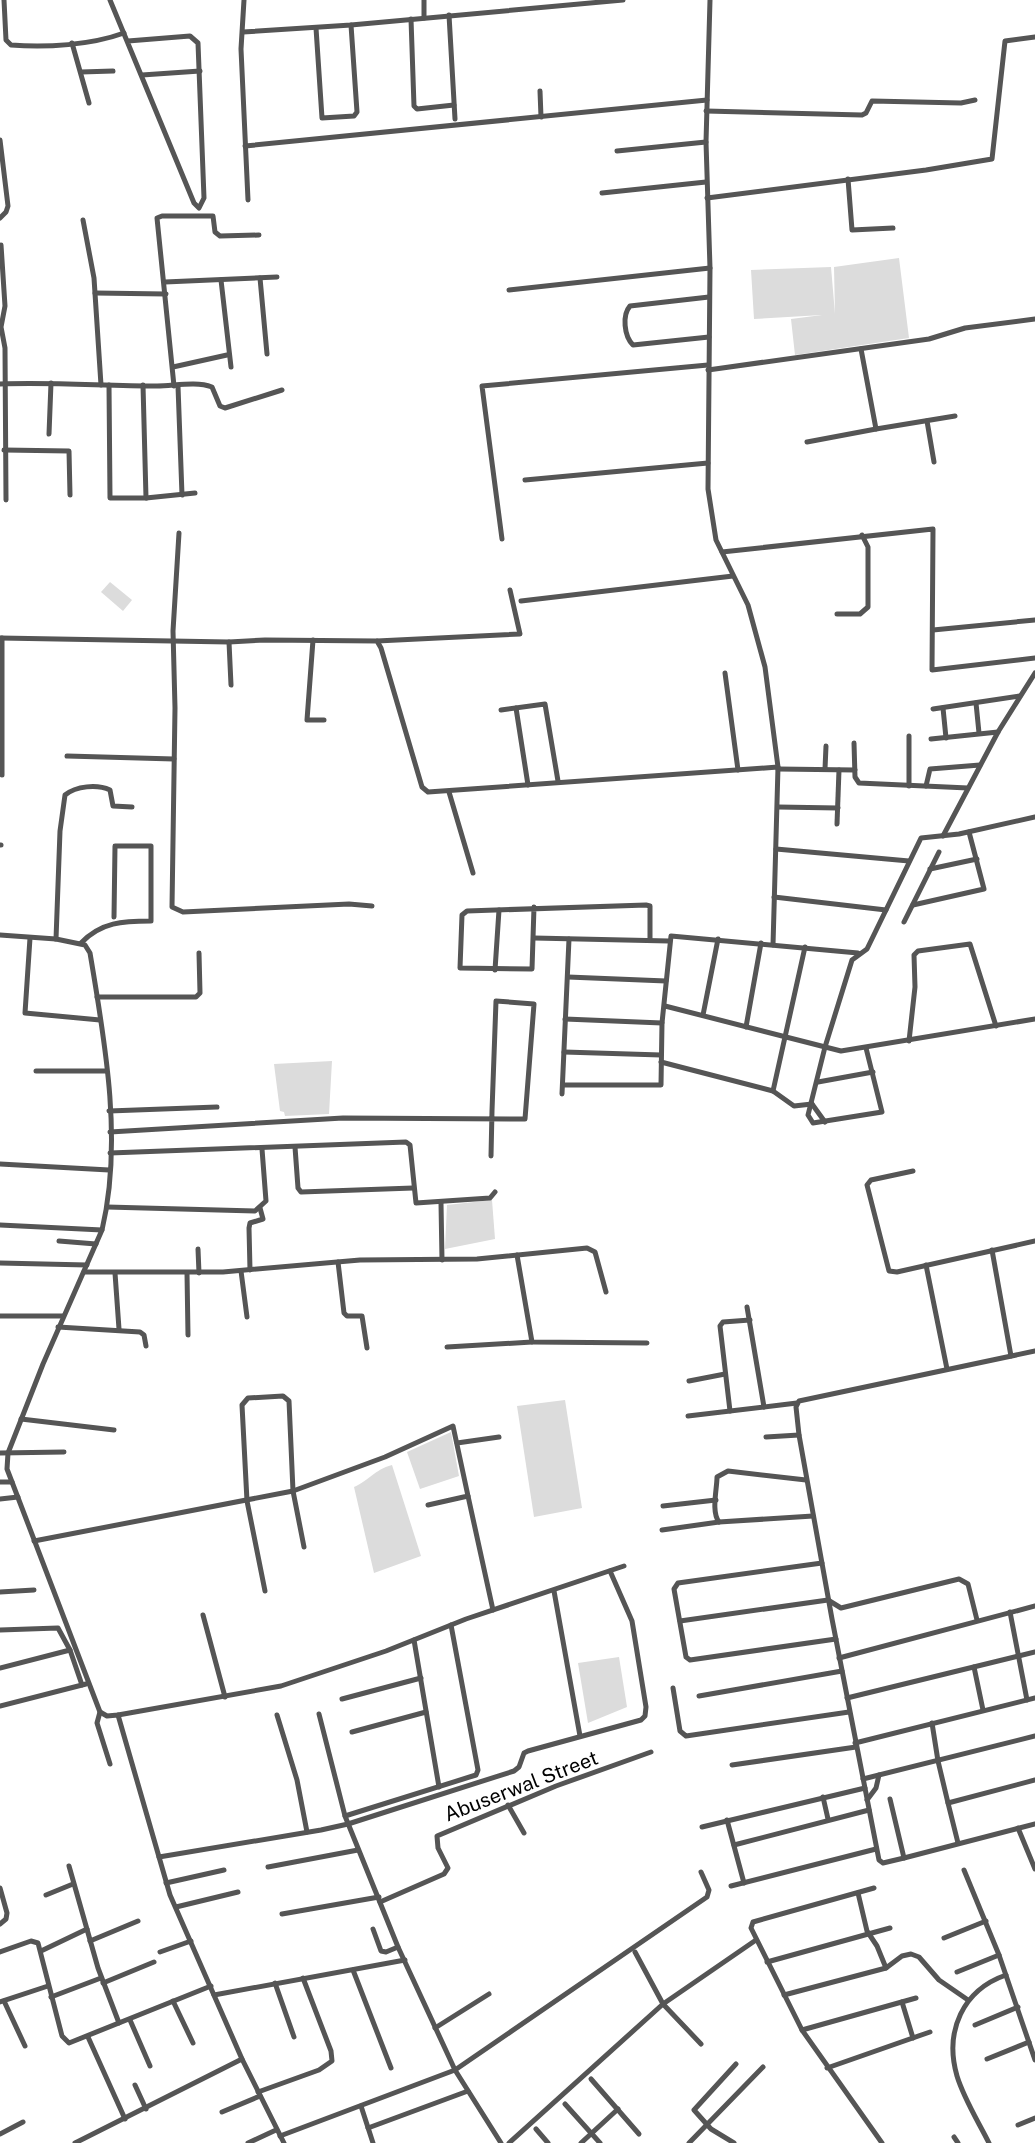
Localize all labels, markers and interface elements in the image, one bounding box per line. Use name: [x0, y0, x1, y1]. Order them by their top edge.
street label: Abuserwal Street: [441, 1746, 601, 1826]

